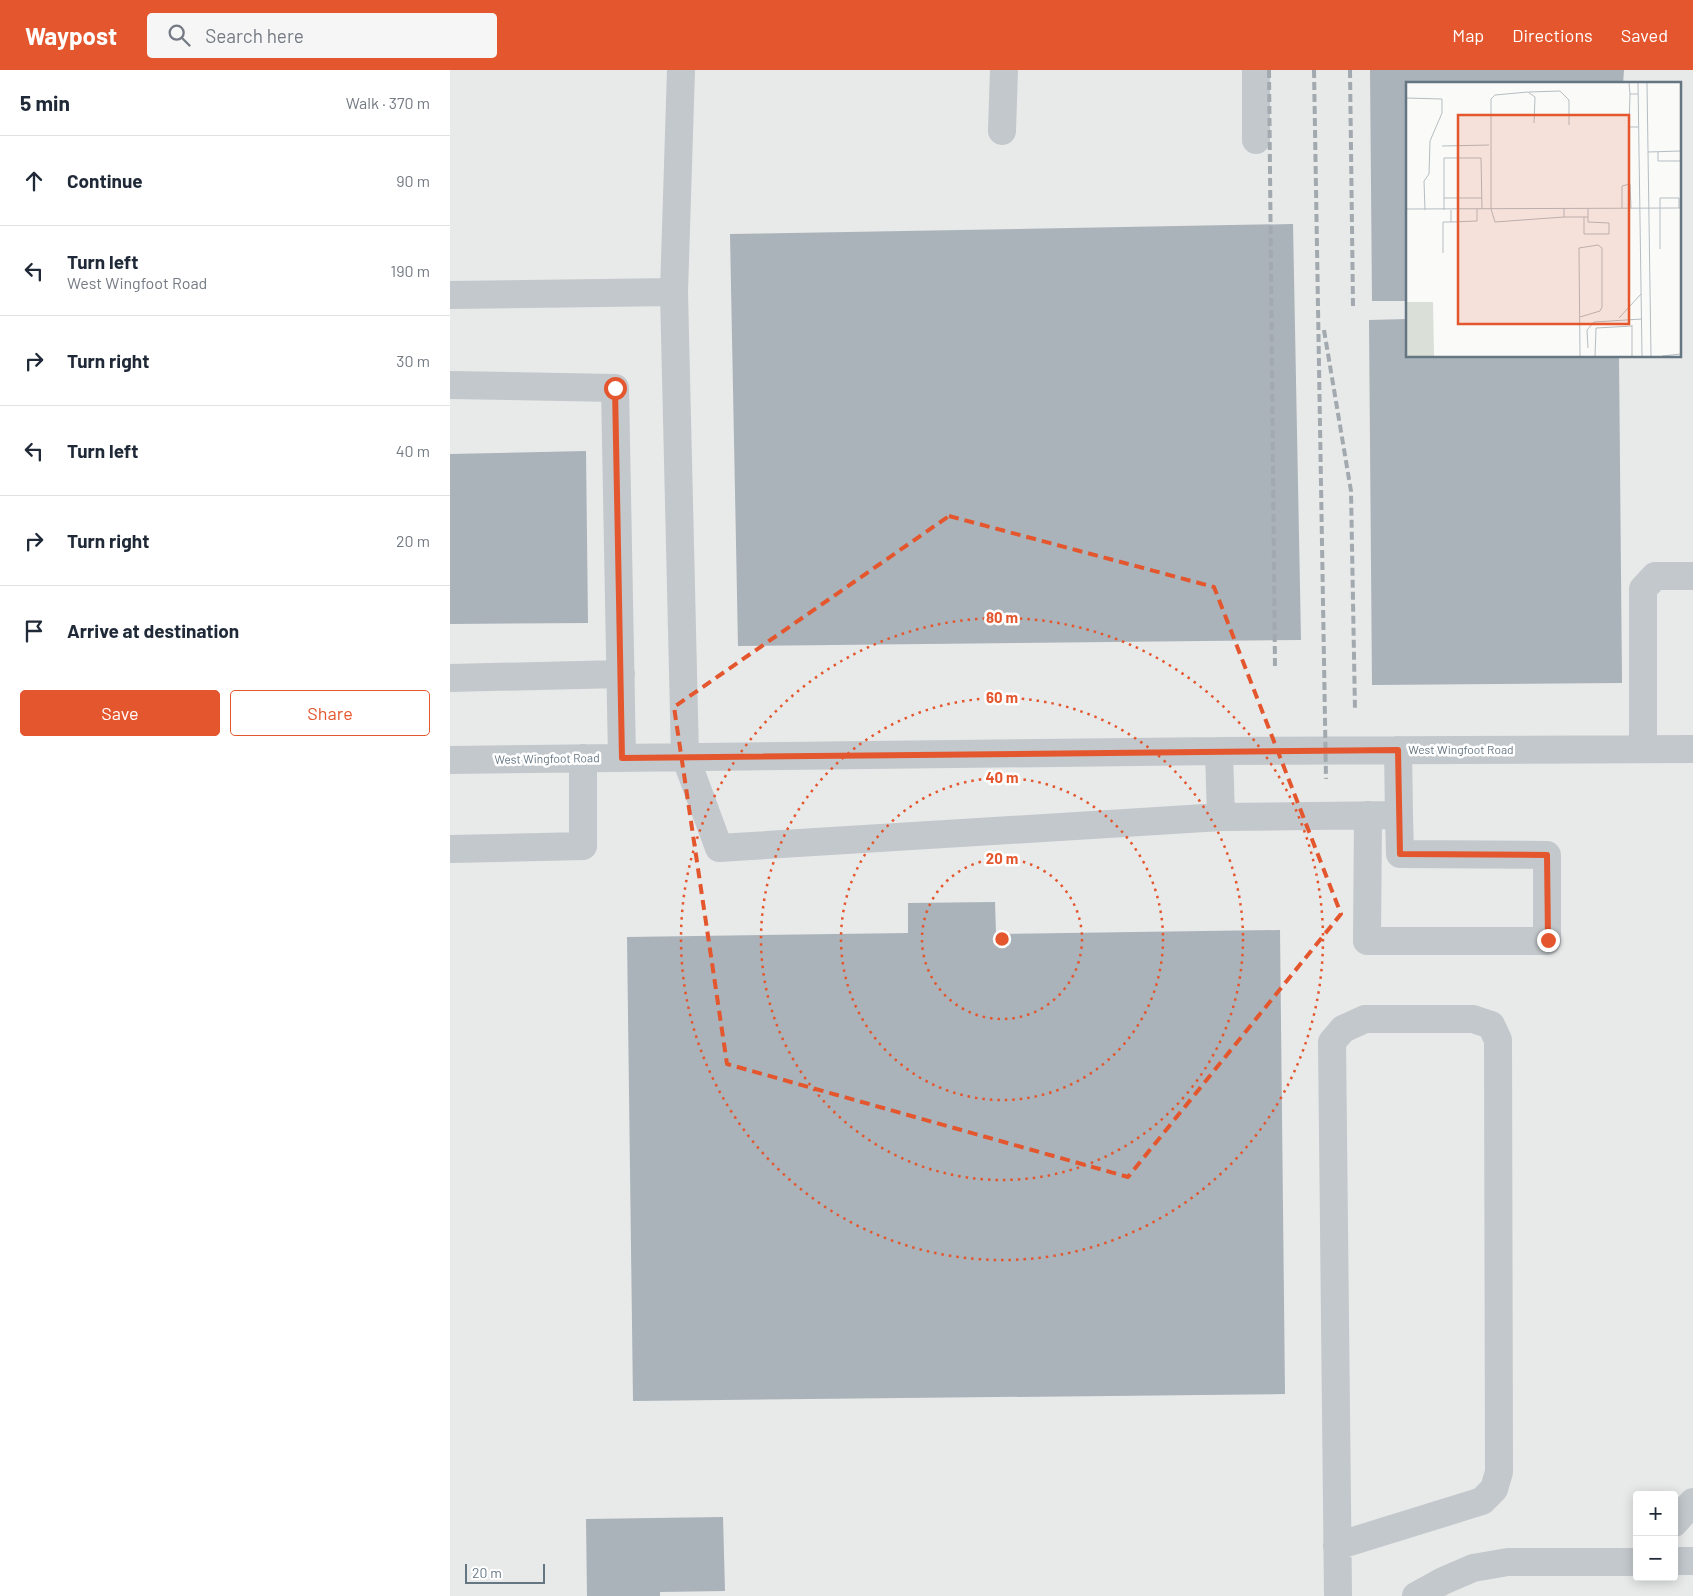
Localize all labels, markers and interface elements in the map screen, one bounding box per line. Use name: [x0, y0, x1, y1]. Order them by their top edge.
search box: [147, 13, 497, 58]
text: Waypost: [25, 21, 117, 50]
icon: search: [165, 21, 193, 49]
text: Search here: [205, 24, 304, 47]
text: Map: [1452, 24, 1484, 46]
text: Directions: [1512, 24, 1593, 46]
text: Saved: [1621, 24, 1668, 46]
inset map: [1406, 82, 1680, 358]
text: 5 min: [20, 90, 70, 115]
text: Walk · 370 m: [346, 93, 430, 112]
icon: ahead: [20, 167, 48, 195]
text: Continue: [67, 169, 143, 192]
text: 90 m: [396, 171, 430, 190]
text: Turn left: [67, 250, 138, 273]
icon: left: [20, 257, 48, 285]
text: 190 m: [391, 261, 430, 280]
text: West Wingfoot Road: [67, 273, 207, 292]
icon: right: [20, 347, 48, 375]
text: Turn right: [67, 349, 149, 372]
text: 30 m: [396, 351, 430, 370]
route start: [604, 377, 627, 400]
icon: left: [20, 437, 48, 465]
text: Turn left: [67, 439, 138, 462]
text: 40 m: [396, 441, 430, 460]
icon: right: [20, 527, 48, 555]
text: Turn right: [67, 529, 149, 552]
text: 20 m: [396, 531, 430, 550]
text: 80 m: [986, 608, 1018, 626]
icon: arrive: [20, 617, 48, 645]
text: Arrive at destination: [67, 619, 239, 642]
text: 60 m: [986, 688, 1018, 706]
button: Save: [20, 690, 220, 736]
button: Share: [230, 690, 430, 736]
street label: West Wingfoot Road: [1408, 742, 1514, 756]
street label: West Wingfoot Road: [494, 750, 600, 766]
text: 40 m: [985, 768, 1019, 786]
text: 20 m: [986, 849, 1018, 867]
route end: [1537, 929, 1560, 952]
centre of rings: [993, 930, 1011, 948]
map controls: [1633, 1491, 1678, 1581]
button: +: [1633, 1491, 1678, 1536]
button: −: [1633, 1536, 1678, 1581]
scale bar: [465, 1561, 545, 1584]
text: 20 m: [472, 1564, 502, 1581]

